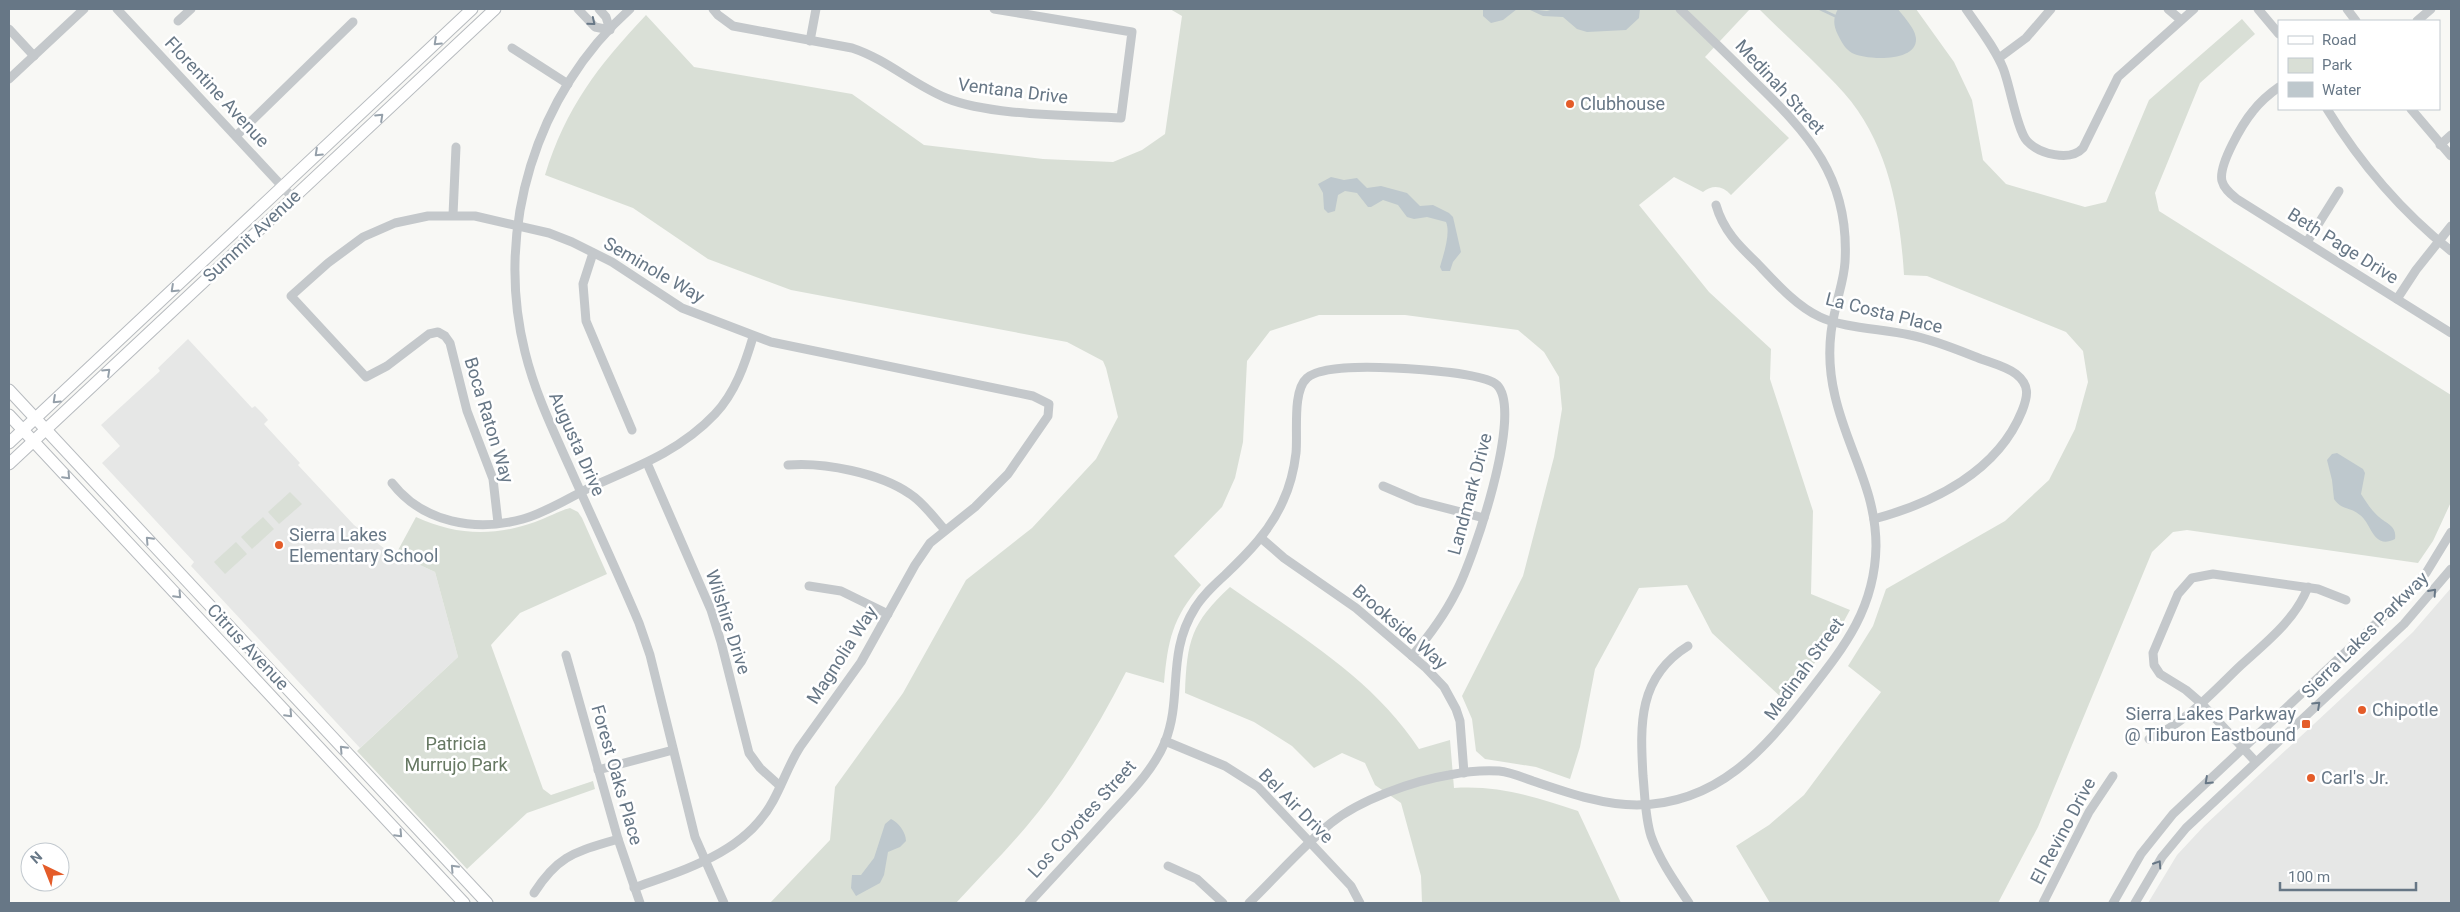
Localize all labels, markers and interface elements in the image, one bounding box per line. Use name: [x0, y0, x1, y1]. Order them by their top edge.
one-way arrow: [587, 16, 596, 25]
legend: [2278, 20, 2440, 110]
text: Road: [2322, 31, 2356, 49]
street label: Florentine Avenue: [161, 32, 274, 151]
street label: Medinah Street: [1731, 35, 1830, 138]
one-way arrow: [433, 36, 442, 45]
text: Park: [2322, 56, 2353, 74]
street label: Ventana Drive: [957, 73, 1069, 108]
text: Water: [2322, 81, 2361, 99]
place label: Clubhouse: [1580, 93, 1665, 114]
marker: Clubhouse: [1564, 98, 1576, 110]
one-way arrow: [374, 114, 383, 123]
one-way arrow: [315, 147, 324, 156]
street label: Summit Avenue: [199, 185, 305, 286]
street label: Beth Page Drive: [2284, 203, 2403, 288]
street label: Seminole Way: [600, 232, 709, 307]
one-way arrow: [171, 283, 180, 292]
street label: La Costa Place: [1823, 288, 1945, 337]
street label: Boca Raton Way: [460, 354, 519, 486]
one-way arrow: [101, 369, 110, 378]
street label: Augusta Drive: [545, 389, 610, 499]
one-way arrow: [52, 394, 61, 403]
street label: Landmark Drive: [1443, 431, 1496, 557]
one-way arrow: [61, 471, 70, 480]
place label: Sierra Lakes Elementary School: [289, 524, 438, 566]
one-way arrow: [146, 537, 155, 546]
marker: Sierra Lakes Elementary School: [273, 539, 285, 551]
street label: Wilshire Drive: [702, 567, 755, 677]
street label: Sierra Lakes Parkway: [2297, 567, 2433, 702]
street label: Brookside Way: [1349, 580, 1452, 674]
one-way arrow: [2428, 588, 2437, 597]
one-way arrow: [172, 590, 181, 599]
street label: Citrus Avenue: [203, 599, 294, 694]
street label: Magnolia Way: [802, 601, 881, 708]
street label: Medinah Street: [1759, 613, 1848, 724]
place label: Chipotle: [2372, 699, 2438, 720]
street label: Forest Oaks Place: [587, 702, 648, 847]
one-way arrow: [2312, 702, 2321, 711]
place label: Sierra Lakes Parkway @ Tiburon Eastbound: [2124, 703, 2296, 745]
marker: Chipotle: [2356, 704, 2368, 716]
one-way arrow: [283, 709, 292, 718]
marker: Sierra Lakes Parkway @ Tiburon Eastbound: [2300, 718, 2312, 730]
park label: Patricia Murrujo Park: [404, 733, 508, 775]
one-way arrow: [340, 745, 349, 754]
street label: Los Coyotes Street: [1023, 755, 1140, 882]
street label: Bel Air Drive: [1255, 764, 1338, 847]
place label: Carl's Jr.: [2321, 767, 2389, 788]
marker: Carl's Jr.: [2305, 772, 2317, 784]
street label: El Revino Drive: [2026, 774, 2099, 888]
one-way arrow: [2205, 775, 2214, 784]
one-way arrow: [393, 828, 402, 837]
north arrow: [20, 842, 70, 892]
text: N: [27, 848, 45, 867]
one-way arrow: [2152, 860, 2161, 869]
scale bar: [2280, 860, 2416, 892]
one-way arrow: [451, 864, 460, 873]
text: 100 m: [2288, 868, 2330, 886]

